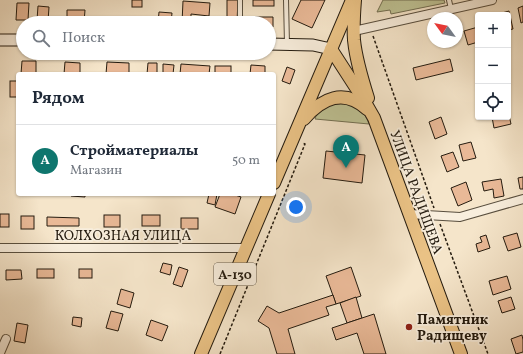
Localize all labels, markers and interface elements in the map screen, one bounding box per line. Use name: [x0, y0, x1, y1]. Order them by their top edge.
north arrow: [427, 12, 463, 48]
map controls: [475, 12, 511, 120]
button: +: [475, 12, 511, 48]
search box: [16, 16, 276, 60]
icon: search: [30, 27, 52, 49]
text: Поиск: [62, 28, 105, 49]
button: −: [475, 48, 511, 84]
button: locate: [475, 84, 511, 120]
text: Рядом: [32, 87, 85, 110]
street label: УЛИЦА РАДИЩЕВА: [384, 128, 447, 257]
pin: A: [333, 135, 359, 168]
text: Стройматериалы: [70, 141, 198, 162]
text: A: [40, 152, 50, 170]
text: 50 m: [232, 152, 260, 170]
text: Магазин: [70, 162, 122, 180]
your location: [286, 197, 306, 217]
street label: КОЛХОЗНАЯ УЛИЦА: [55, 227, 191, 246]
road number: А-130: [214, 263, 256, 285]
place label: Памятник Радищеву: [417, 311, 489, 346]
marker: Памятник Радищеву: [404, 322, 414, 332]

